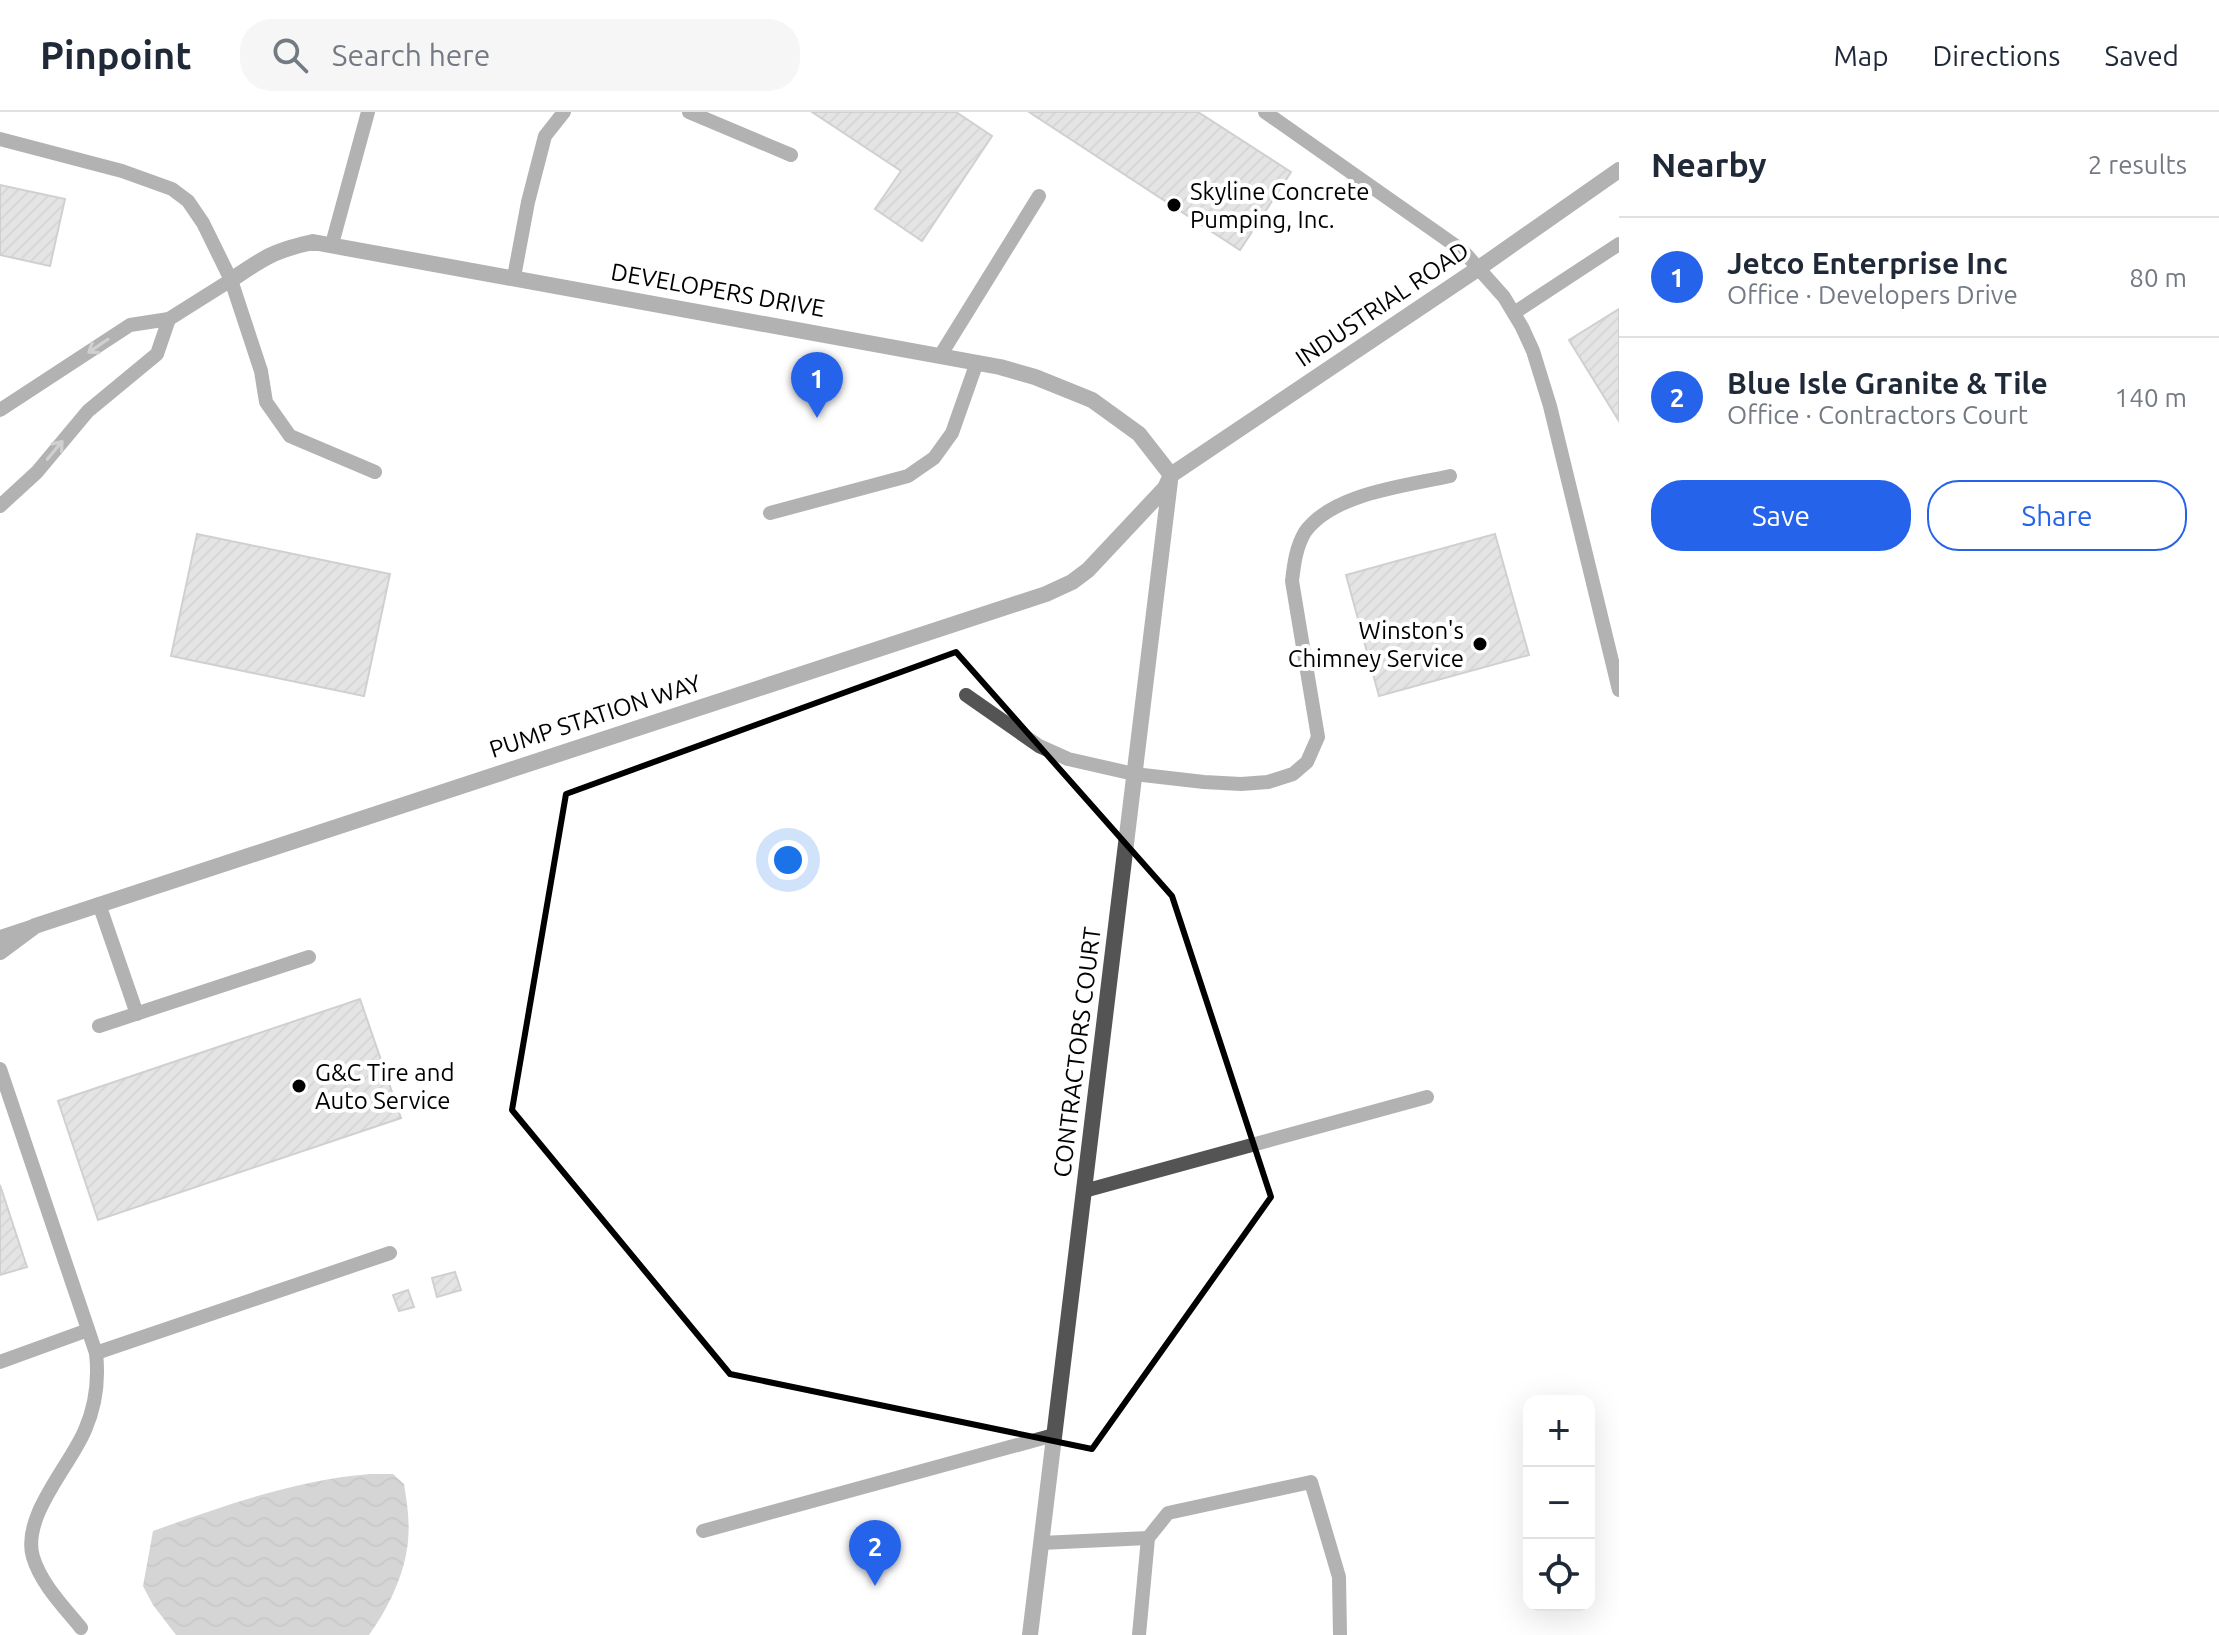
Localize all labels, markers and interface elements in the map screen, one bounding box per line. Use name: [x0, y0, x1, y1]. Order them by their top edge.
search box: [240, 19, 800, 91]
icon: search: [268, 33, 312, 77]
text: Pinpoint: [40, 34, 192, 76]
text: Search here: [332, 38, 490, 72]
text: Map: [1833, 40, 1889, 71]
text: Directions: [1933, 40, 2060, 71]
text: Saved: [2104, 40, 2179, 71]
text: Nearby: [1651, 145, 1766, 183]
text: 2 results: [2088, 150, 2187, 179]
place label: Skyline Concrete Pumping, Inc.: [1190, 178, 1369, 233]
marker: Skyline Concrete Pumping, Inc.: [1165, 196, 1183, 214]
street label: INDUSTRIAL ROAD: [1290, 236, 1474, 372]
text: Jetco Enterprise Inc: [1727, 246, 2008, 280]
street label: DEVELOPERS DRIVE: [609, 258, 827, 322]
text: 1: [1670, 263, 1684, 292]
text: 80 m: [2129, 263, 2187, 292]
text: Office · Developers Drive: [1727, 280, 2018, 309]
one-way arrow: [87, 338, 110, 354]
pin: 1: [791, 352, 843, 418]
text: Blue Isle Granite & Tile: [1727, 366, 2048, 400]
text: 2: [1670, 383, 1684, 412]
text: 140 m: [2115, 383, 2187, 412]
text: Office · Contractors Court: [1727, 400, 2028, 429]
one-way arrow: [45, 441, 63, 461]
button: Save: [1651, 480, 1911, 551]
button: Share: [1927, 480, 2187, 551]
place label: Winston's Chimney Service: [1288, 617, 1464, 672]
marker: Winston's Chimney Service: [1471, 635, 1489, 653]
street label: PUMP STATION WAY: [486, 669, 704, 763]
your location: [768, 840, 808, 880]
street label: CONTRACTORS COURT: [1048, 925, 1106, 1179]
place label: G&C Tire and Auto Service: [315, 1059, 454, 1114]
marker: G&C Tire and Auto Service: [290, 1077, 308, 1095]
map controls: [1523, 1395, 1595, 1611]
button: +: [1523, 1395, 1595, 1467]
button: −: [1523, 1467, 1595, 1539]
pin: 2: [849, 1520, 901, 1586]
button: locate: [1523, 1539, 1595, 1611]

